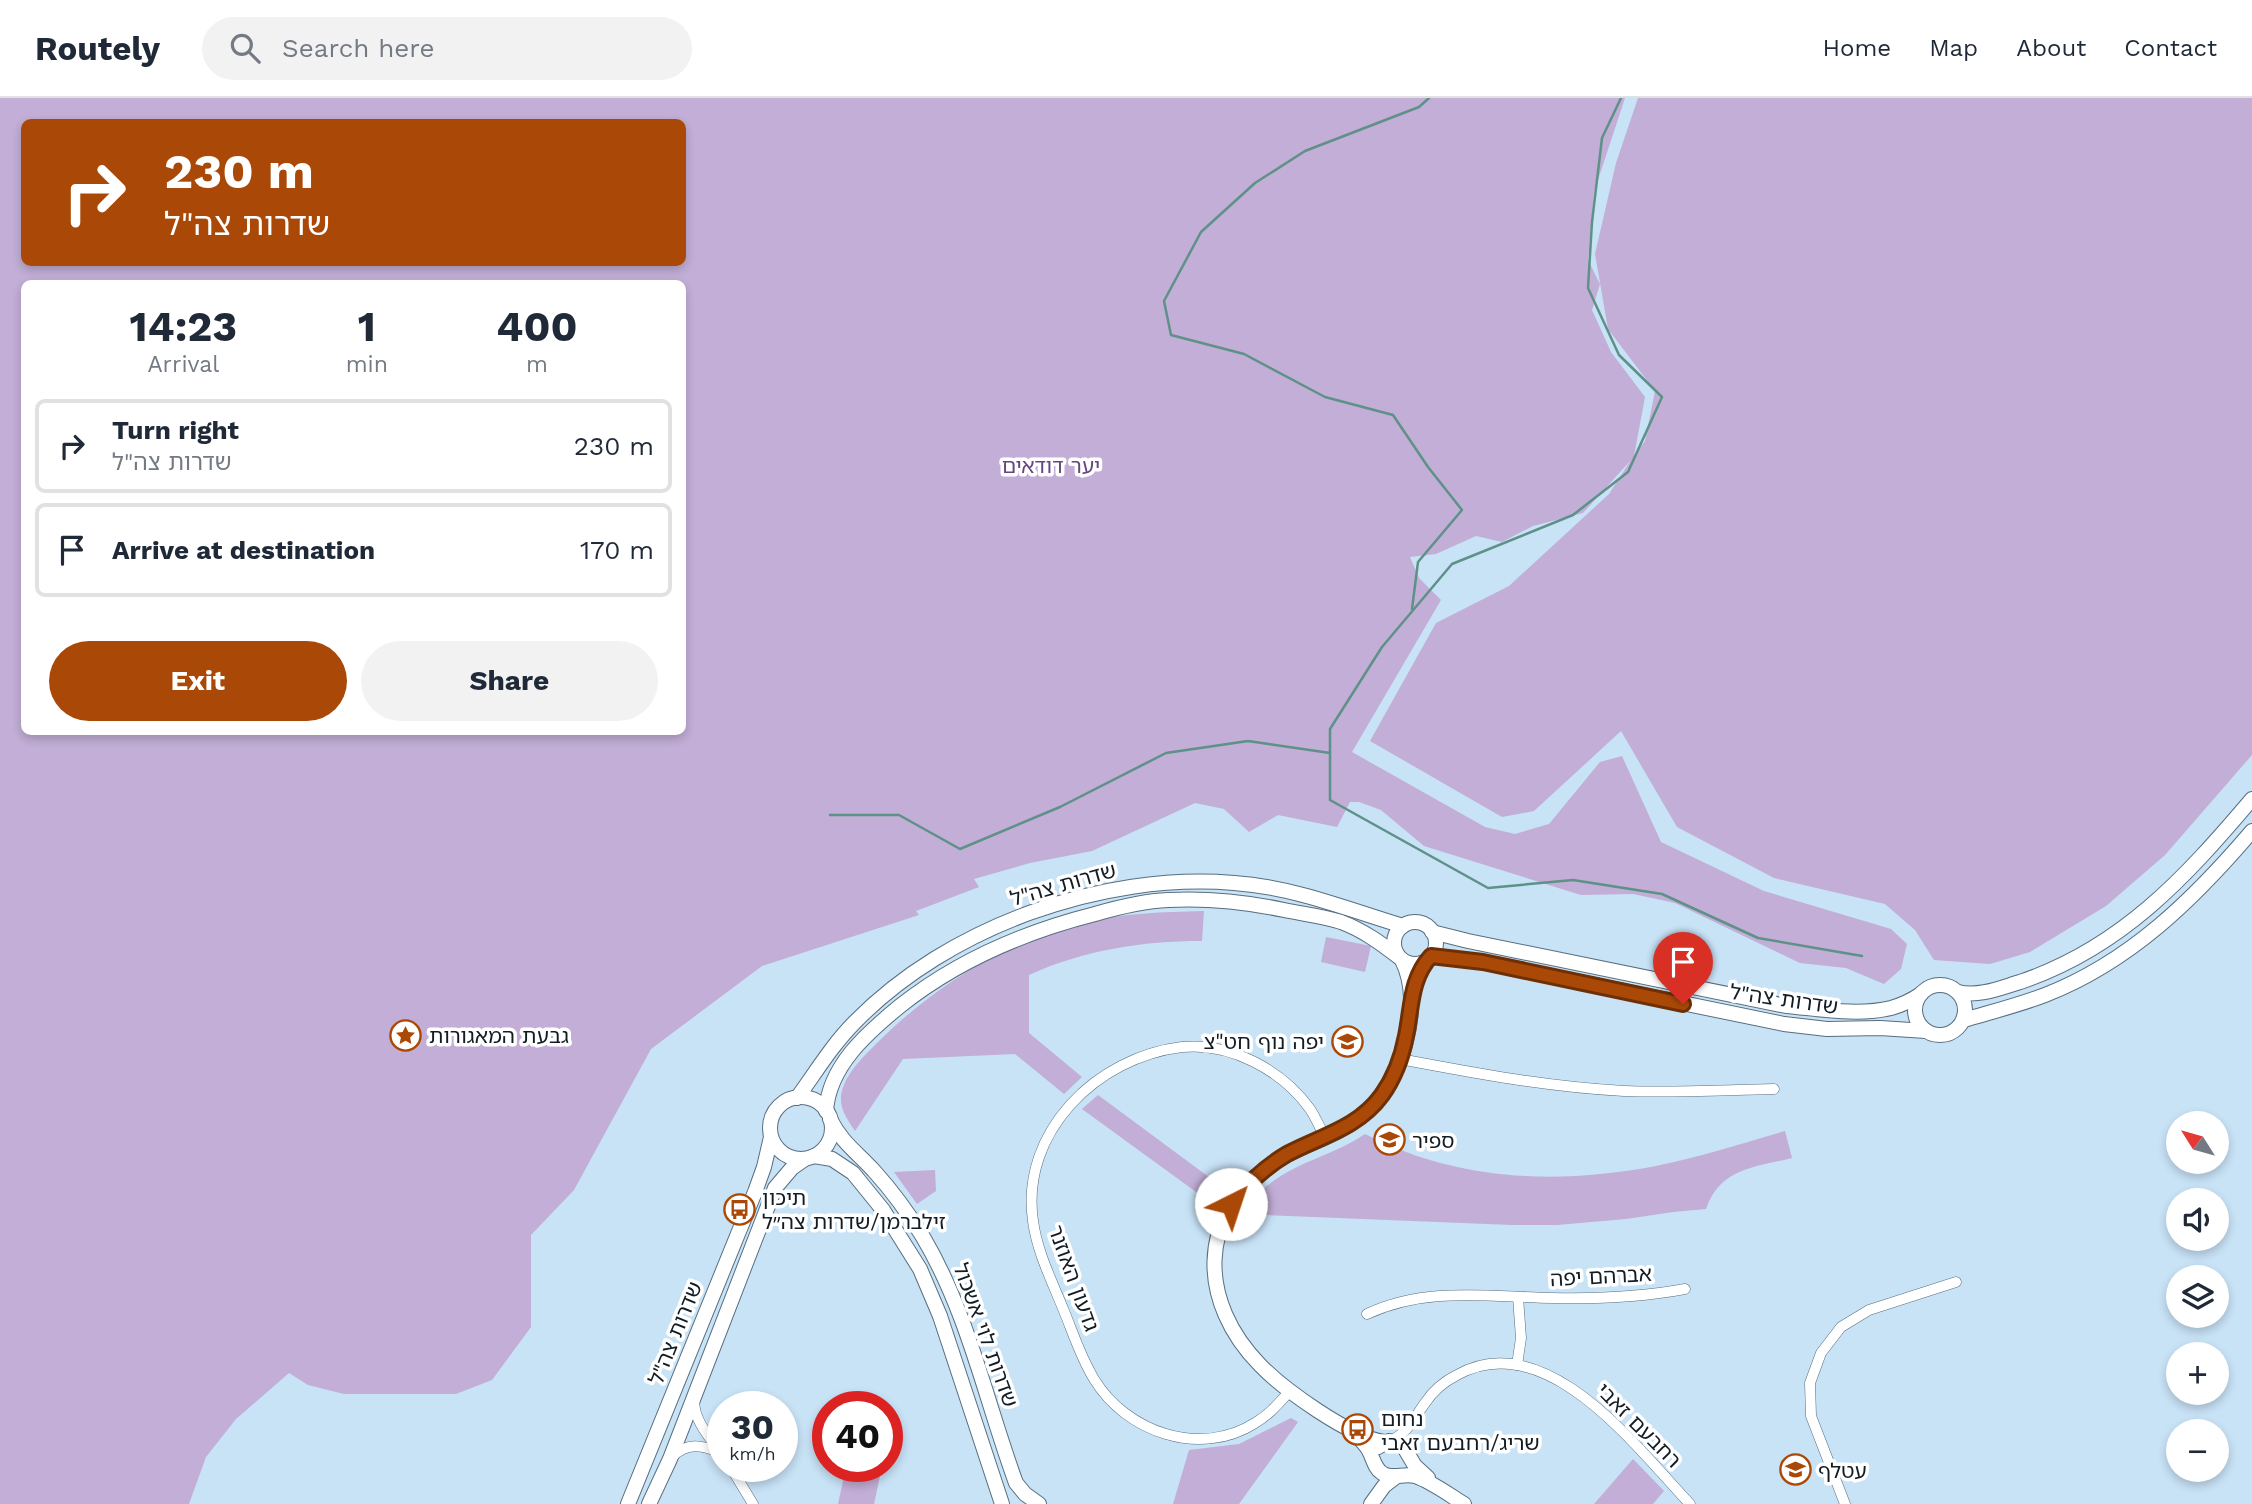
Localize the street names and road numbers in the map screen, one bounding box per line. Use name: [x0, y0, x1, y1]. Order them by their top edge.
street label: שדרות צה"ל: [1007, 857, 1119, 911]
street label: שדרות צה"ל: [1728, 979, 1840, 1019]
street label: גדעון האוזנר: [1043, 1222, 1105, 1334]
street label: שדרות לוי אשכול: [948, 1260, 1024, 1410]
street label: אברהם יפה: [1549, 1261, 1653, 1291]
street label: שדרות צה"ל: [643, 1278, 707, 1388]
street label: רחבעם זאבי: [1592, 1378, 1686, 1472]

